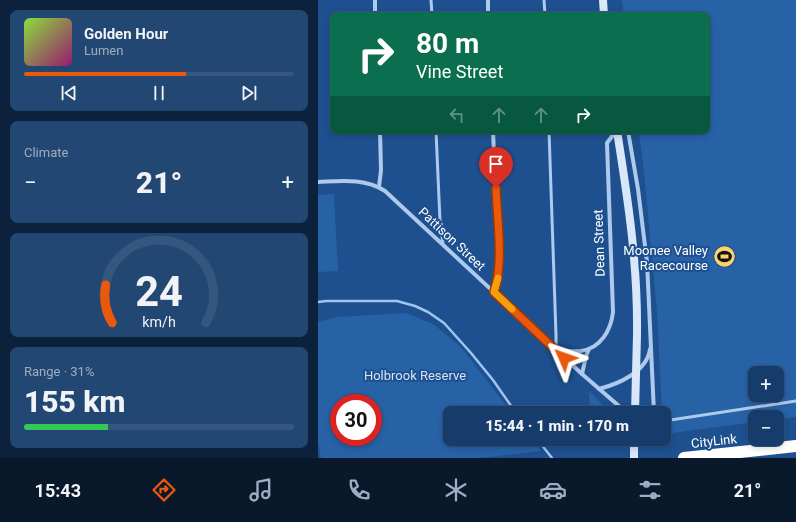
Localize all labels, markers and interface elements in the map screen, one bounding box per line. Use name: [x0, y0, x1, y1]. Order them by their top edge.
text: Golden Hour: [84, 25, 168, 43]
text: 80 m: [416, 27, 479, 60]
icon: right: [350, 28, 402, 80]
text: Lumen: [84, 43, 123, 58]
text: Vine Street: [416, 61, 503, 82]
icon: previous: [58, 82, 80, 104]
icon: pause: [148, 82, 170, 104]
icon: next: [238, 82, 260, 104]
icon: left: [446, 104, 468, 126]
icon: ahead: [488, 104, 510, 126]
icon: ahead: [530, 104, 552, 126]
icon: right: [572, 104, 594, 126]
text: Climate: [24, 145, 68, 160]
pin: [479, 147, 513, 188]
icon: arrive: [485, 153, 507, 175]
text: 21°: [136, 165, 182, 200]
text: −: [24, 170, 37, 195]
text: +: [282, 170, 294, 195]
street label: Pattison Street: [416, 204, 488, 274]
street label: Dean Street: [590, 209, 608, 277]
place label: Moonee Valley Racecourse: [623, 243, 708, 273]
sports icon: Moonee Valley Racecourse: [711, 244, 737, 270]
text: 24: [135, 266, 183, 315]
text: km/h: [142, 313, 176, 329]
position arrow: [543, 337, 585, 379]
text: Range · 31%: [24, 364, 94, 379]
map controls: [748, 366, 784, 446]
button: +: [748, 366, 784, 402]
park label: Holbrook Reserve: [364, 368, 466, 383]
text: 155 km: [24, 384, 126, 419]
speed limit sign: 30: [330, 394, 382, 446]
button: −: [748, 410, 784, 446]
text: 15:44 · 1 min · 170 m: [485, 417, 629, 435]
street label: CityLink: [690, 431, 738, 451]
icon: directions: [150, 476, 178, 504]
icon: music: [247, 476, 275, 504]
icon: phone: [345, 476, 373, 504]
icon: climate: [442, 476, 470, 504]
icon: car: [539, 476, 567, 504]
icon: filters: [636, 476, 664, 504]
text: 15:43: [35, 480, 81, 501]
text: 21°: [734, 480, 761, 501]

